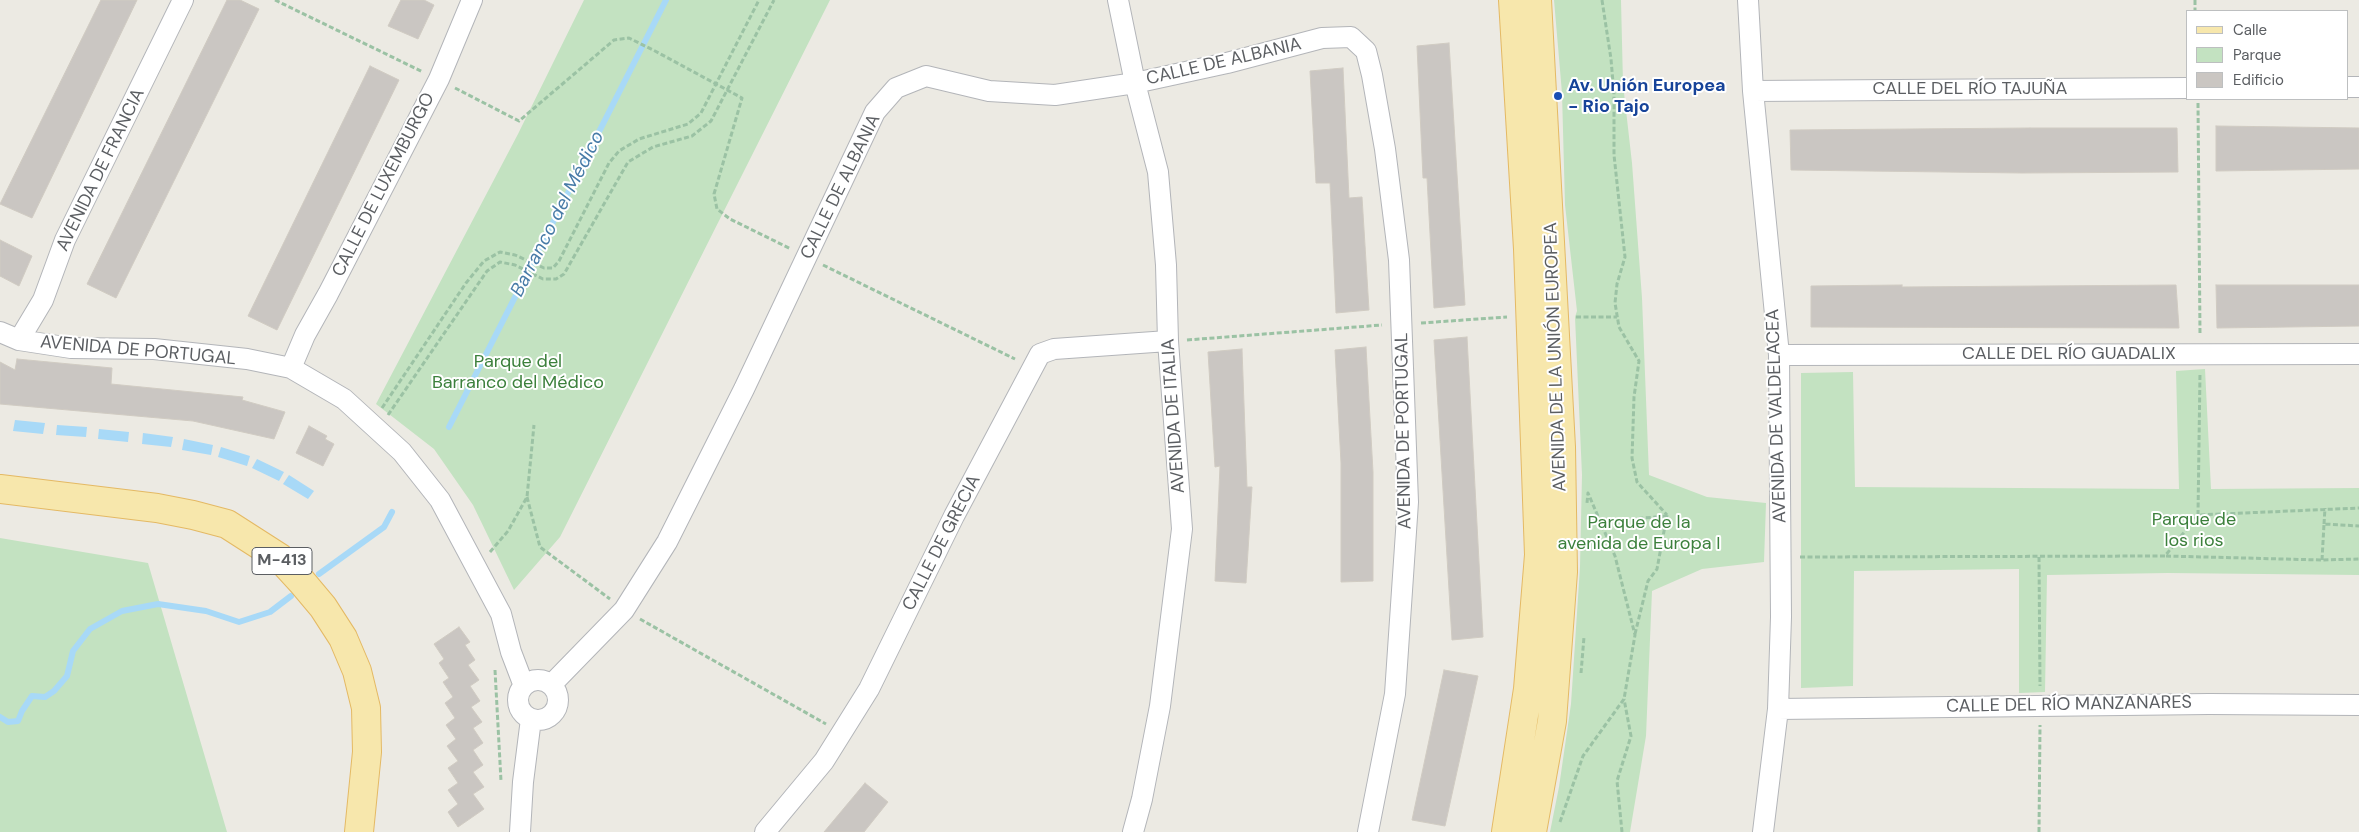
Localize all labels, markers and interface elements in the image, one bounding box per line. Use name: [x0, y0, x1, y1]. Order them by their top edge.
legend: [2186, 10, 2349, 100]
text: Calle: [2233, 20, 2267, 40]
street label: CALLE DE ALBANIA: [1144, 34, 1304, 90]
text: Parque: [2233, 45, 2281, 65]
text: Edificio: [2233, 70, 2284, 90]
place label: Av. Unión Europea - Rio Tajo: [1568, 75, 1726, 118]
street label: CALLE DEL RÍO TAJUÑA: [1873, 78, 2067, 100]
street label: AVENIDA DE FRANCIA: [52, 85, 150, 255]
street label: CALLE DE LUXEMBURGO: [328, 89, 440, 281]
marker: Av. Unión Europea - Rio Tajo: [1552, 90, 1564, 102]
street label: CALLE DE ALBANIA: [797, 111, 885, 263]
water label: Barranco del Médico: [506, 127, 610, 301]
street label: AVENIDA DE LA UNIÓN EUROPEA: [1541, 222, 1571, 492]
street label: AVENIDA DE VALDELACEA: [1762, 308, 1792, 524]
street label: AVENIDA DE PORTUGAL: [39, 332, 237, 370]
street label: AVENIDA DE PORTUGAL: [1391, 332, 1417, 530]
street label: AVENIDA DE ITALIA: [1158, 338, 1190, 494]
street label: CALLE DEL RÍO GUADALIX: [1962, 343, 2176, 365]
park label: Parque del Barranco del Médico: [432, 351, 604, 394]
street label: CALLE DE GRECIA: [898, 472, 986, 614]
park label: Parque de los rios: [2152, 509, 2236, 552]
park label: Parque de la avenida de Europa I: [1557, 512, 1721, 554]
road number: M-413: [252, 548, 312, 574]
street label: CALLE DEL RÍO MANZANARES: [1946, 692, 2192, 718]

